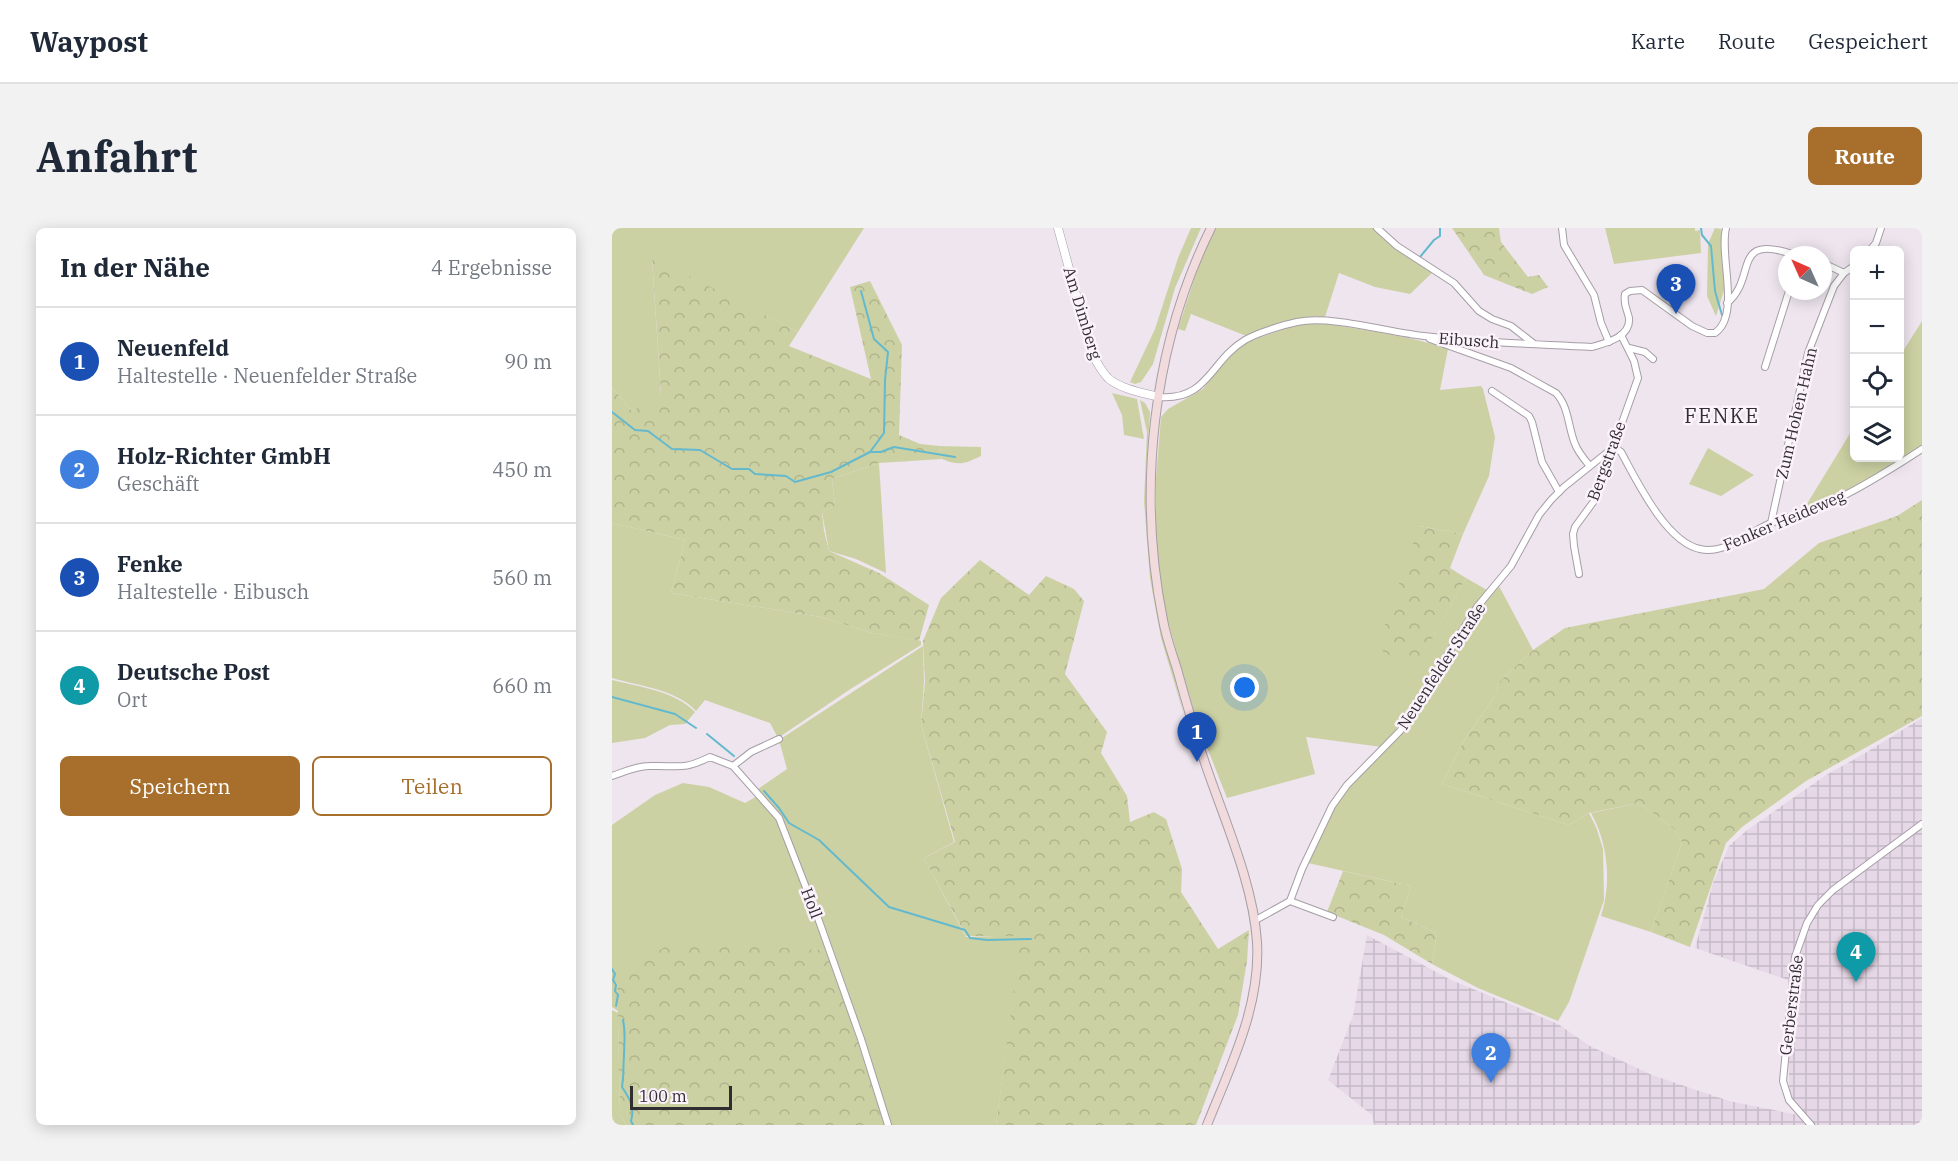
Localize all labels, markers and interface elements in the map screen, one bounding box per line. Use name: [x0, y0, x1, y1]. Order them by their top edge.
text: Waypost: [30, 23, 148, 60]
text: Karte: [1631, 27, 1685, 55]
text: Route: [1718, 27, 1775, 55]
text: Gespeichert: [1808, 27, 1928, 55]
button: Route: [1808, 127, 1922, 185]
text: Anfahrt: [36, 129, 197, 184]
north arrow: [1778, 246, 1832, 300]
map controls: [1850, 246, 1904, 462]
button: +: [1850, 246, 1904, 300]
text: In der Nähe: [60, 250, 210, 284]
text: 4 Ergebnisse: [431, 254, 552, 281]
street label: Am Dimberg: [1059, 264, 1107, 362]
pin: 3: [1656, 264, 1696, 314]
button: −: [1850, 300, 1904, 354]
street label: Eibusch: [1438, 328, 1500, 352]
text: Neuenfeld: [117, 333, 229, 362]
street label: Zum Hohen Hahn: [1771, 345, 1821, 481]
text: 1: [74, 348, 86, 375]
text: 90 m: [504, 348, 552, 375]
button: locate: [1850, 354, 1904, 408]
text: Haltestelle · Neuenfelder Straße: [117, 362, 417, 389]
district label: FENKE: [1684, 402, 1760, 429]
button: layers: [1850, 408, 1904, 462]
street label: Bergstraße: [1582, 419, 1630, 503]
text: Holz-Richter GmbH: [117, 441, 331, 470]
text: 2: [74, 456, 86, 483]
text: 450 m: [492, 456, 552, 483]
text: Geschäft: [117, 470, 199, 497]
street label: Fenker Heideweg: [1720, 485, 1848, 555]
text: Fenke: [117, 549, 183, 578]
text: 3: [74, 564, 86, 591]
text: 560 m: [492, 564, 552, 591]
text: Haltestelle · Eibusch: [117, 578, 309, 605]
street label: Neuenfelder Straße: [1393, 599, 1489, 733]
text: Deutsche Post: [117, 657, 270, 686]
text: 4: [74, 672, 86, 699]
text: 660 m: [492, 672, 552, 699]
your location: [1230, 673, 1259, 702]
text: Ort: [117, 686, 147, 713]
pin: 1: [1178, 712, 1216, 762]
button: Speichern: [60, 756, 300, 816]
button: Teilen: [312, 756, 552, 816]
street label: Holl: [797, 885, 827, 921]
pin: 4: [1836, 932, 1876, 982]
street label: Gerberstraße: [1775, 954, 1807, 1056]
pin: 2: [1472, 1034, 1510, 1083]
scale bar: [630, 1083, 732, 1110]
text: 100 m: [639, 1086, 687, 1106]

